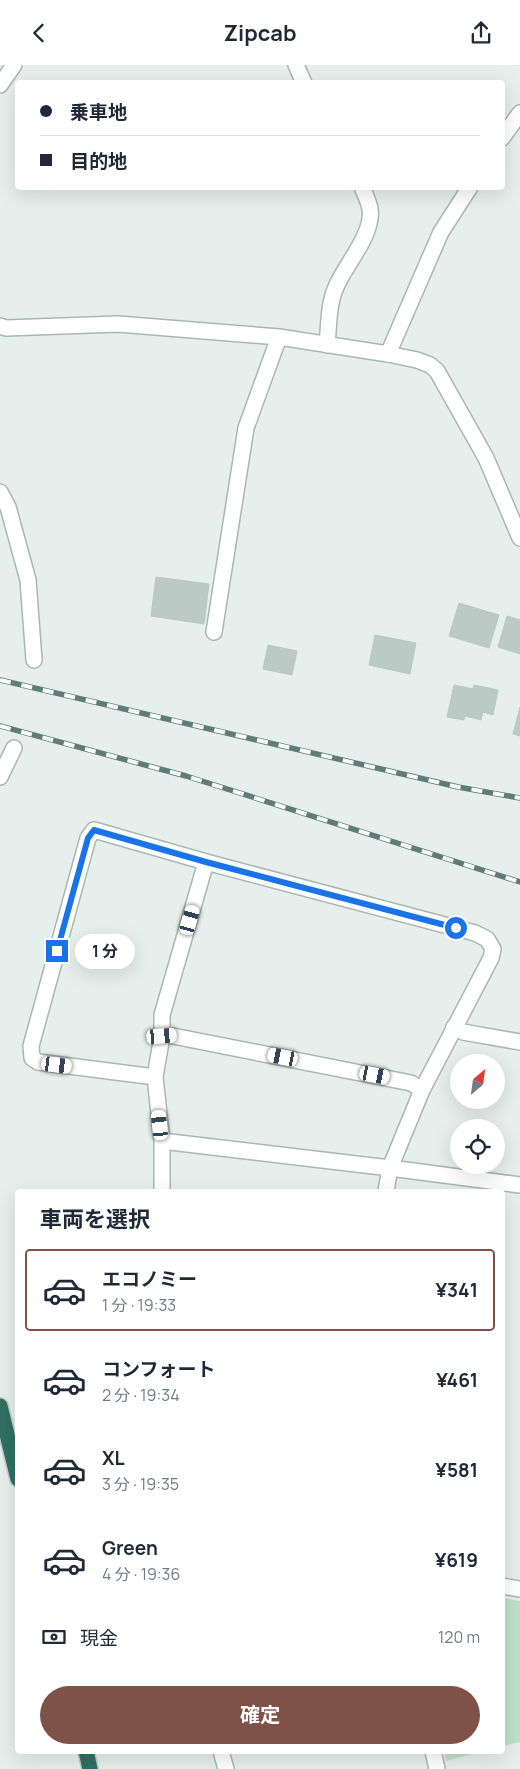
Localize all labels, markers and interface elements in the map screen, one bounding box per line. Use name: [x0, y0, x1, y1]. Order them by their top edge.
text: Zipcab: [223, 18, 297, 48]
icon: back: [25, 19, 53, 47]
icon: share: [467, 19, 495, 47]
text: 乗車地: [70, 99, 127, 125]
text: 目的地: [70, 148, 127, 174]
car: [178, 904, 201, 936]
route start: [445, 917, 467, 939]
callout: 1 分: [74, 933, 134, 969]
route end: [46, 940, 68, 962]
text: 1 分: [92, 940, 118, 962]
car: [146, 1027, 177, 1045]
car: [266, 1047, 299, 1067]
north arrow: [450, 1054, 505, 1109]
map controls: [450, 1054, 505, 1174]
car: [41, 1056, 72, 1074]
car: [358, 1065, 391, 1085]
car: [150, 1109, 169, 1141]
button: locate: [450, 1119, 505, 1174]
text: 車両を選択: [40, 1204, 150, 1234]
text: エコノミー: [102, 1266, 197, 1292]
icon: car: [42, 1268, 87, 1313]
text: ¥341: [435, 1277, 478, 1303]
text: 1 分 · 19:33: [102, 1294, 176, 1316]
text: コンフォート: [102, 1356, 215, 1382]
icon: car: [42, 1358, 87, 1403]
text: ¥461: [436, 1367, 478, 1393]
text: 2 分 · 19:34: [102, 1384, 180, 1406]
text: XL: [102, 1445, 125, 1471]
icon: car: [42, 1448, 87, 1493]
text: ¥581: [435, 1457, 478, 1483]
text: 3 分 · 19:35: [102, 1473, 179, 1495]
text: Green: [102, 1535, 158, 1561]
icon: car: [42, 1538, 87, 1583]
text: ¥619: [435, 1547, 478, 1573]
text: 4 分 · 19:36: [102, 1563, 180, 1585]
icon: cash: [40, 1623, 68, 1651]
text: 現金: [80, 1625, 118, 1651]
text: 120 m: [438, 1626, 480, 1648]
button: 確定: [40, 1686, 480, 1744]

